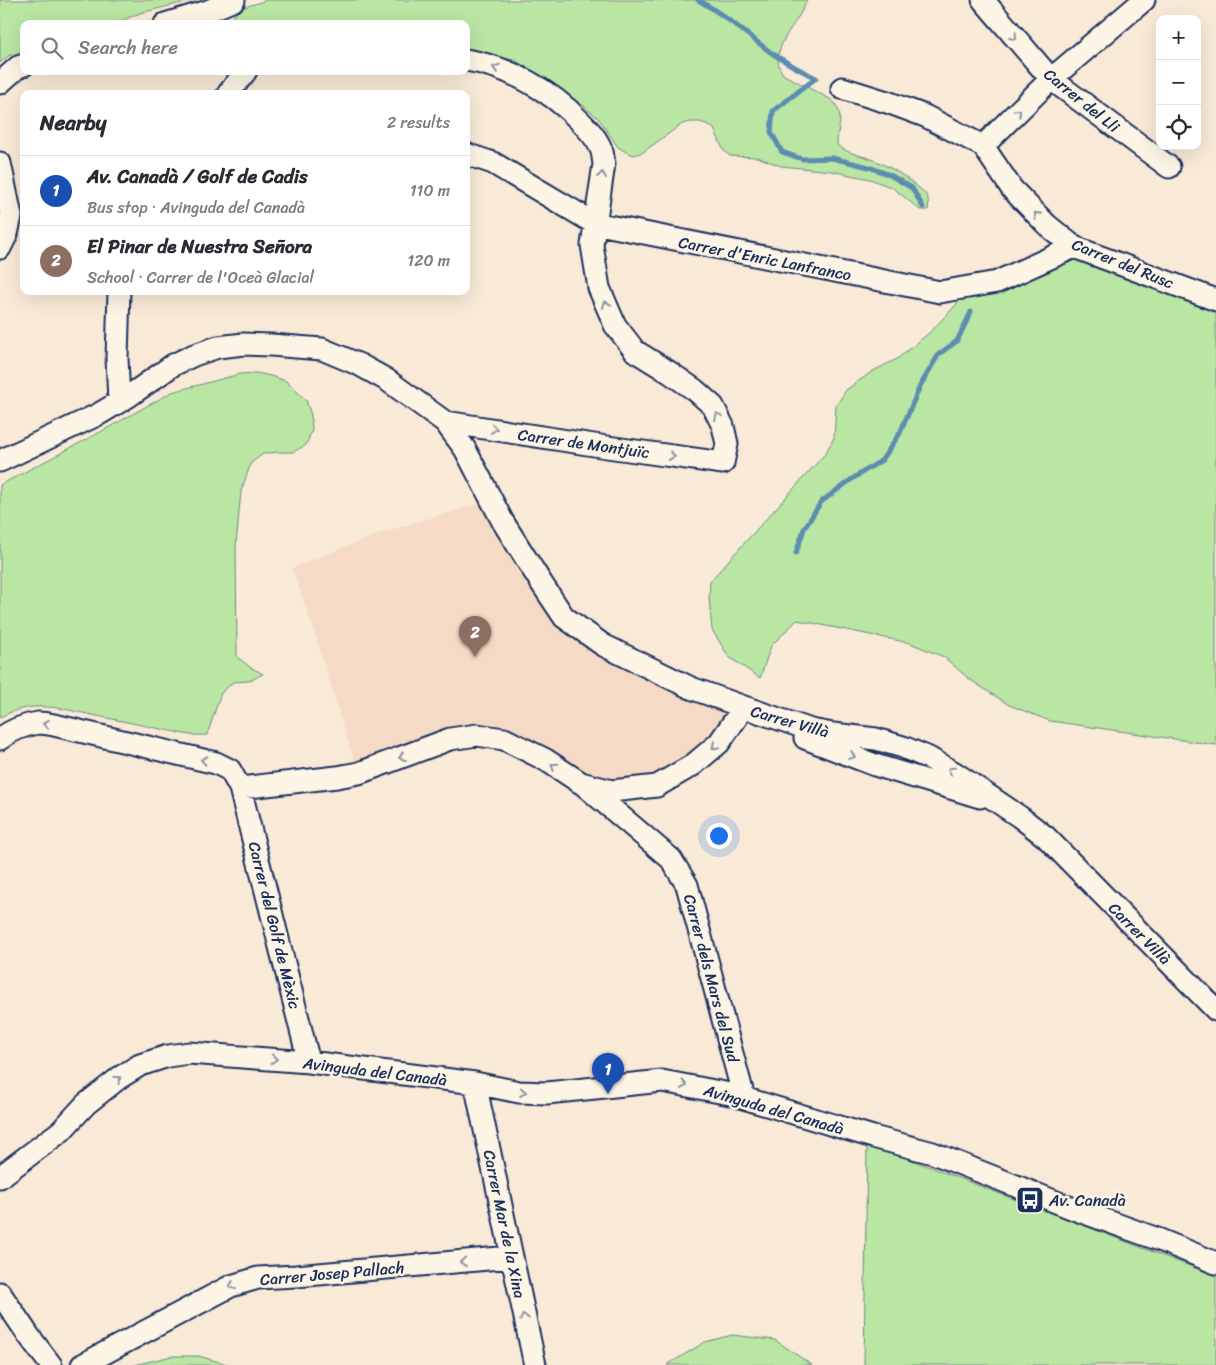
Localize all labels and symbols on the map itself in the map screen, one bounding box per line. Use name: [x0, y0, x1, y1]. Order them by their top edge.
one-way arrow: [1009, 31, 1017, 40]
street label: Carrer del Lli: [1037, 60, 1127, 141]
one-way arrow: [492, 64, 500, 74]
one-way arrow: [1012, 109, 1021, 118]
one-way arrow: [596, 171, 607, 179]
one-way arrow: [1034, 212, 1043, 221]
street label: Carrer d'Enric Lanfranco: [676, 228, 854, 289]
street label: Carrer del Rusc: [1067, 230, 1178, 297]
one-way arrow: [601, 300, 612, 309]
one-way arrow: [714, 412, 724, 421]
street label: Carrer de Montjuïc: [516, 420, 652, 467]
one-way arrow: [489, 424, 498, 434]
one-way arrow: [667, 450, 676, 460]
pin: 2: [459, 616, 491, 657]
street label: Carrer Villà: [747, 696, 832, 746]
one-way arrow: [41, 719, 49, 730]
one-way arrow: [712, 740, 721, 749]
one-way arrow: [847, 750, 855, 760]
one-way arrow: [398, 751, 407, 761]
one-way arrow: [199, 755, 208, 766]
one-way arrow: [550, 762, 559, 772]
one-way arrow: [947, 767, 956, 777]
your location: [706, 823, 732, 849]
street label: Carrer del Golf de Mèxic: [240, 838, 309, 1012]
street label: Carrer dels Mars del Sud: [675, 891, 748, 1067]
street label: Carrer Villà: [1101, 895, 1178, 972]
street label: Avinguda del Canadà: [300, 1048, 449, 1095]
one-way arrow: [270, 1053, 278, 1064]
pin: 1: [592, 1053, 624, 1094]
street label: Avinguda del Canadà: [699, 1075, 847, 1143]
one-way arrow: [112, 1076, 122, 1085]
one-way arrow: [680, 1079, 689, 1090]
one-way arrow: [519, 1086, 527, 1097]
street label: Carrer Mar de la Xina: [475, 1147, 534, 1301]
bus stop icon: Av. Canadà: [1015, 1185, 1045, 1215]
place label: Av. Canadà: [1048, 1186, 1126, 1215]
street label: Carrer Josep Pallach: [259, 1253, 405, 1294]
one-way arrow: [458, 1256, 466, 1267]
one-way arrow: [228, 1280, 237, 1291]
one-way arrow: [519, 1313, 530, 1322]

